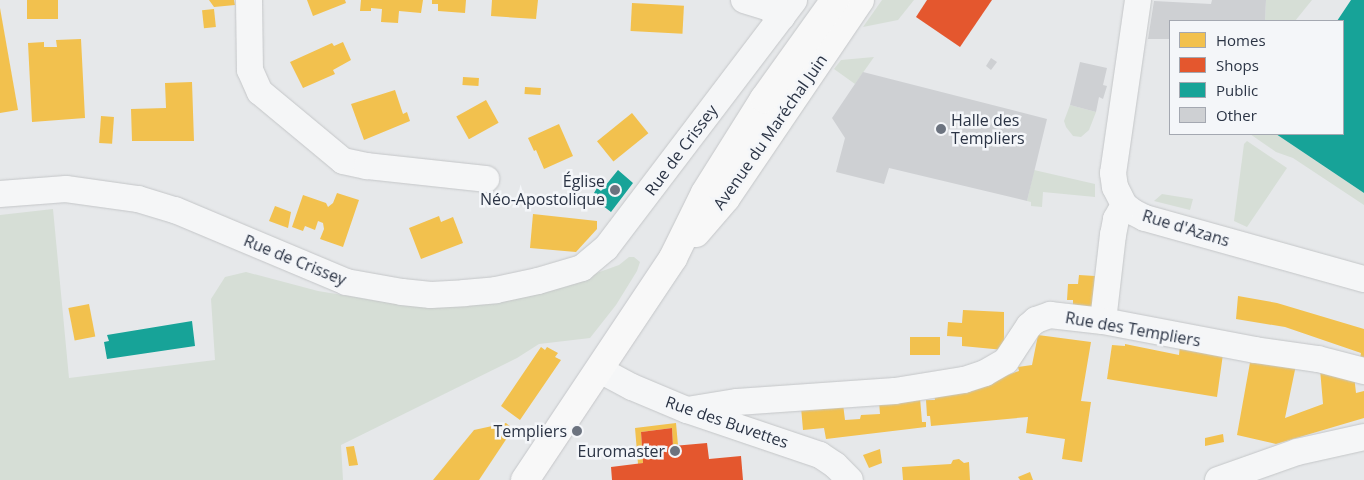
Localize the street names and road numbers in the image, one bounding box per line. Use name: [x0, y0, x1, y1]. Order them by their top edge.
street label: Avenue du Maréchal Juin: [709, 51, 831, 213]
street label: Rue de Crissey: [641, 101, 721, 199]
street label: Rue d'Azans: [1140, 206, 1232, 250]
street label: Rue de Crissey: [241, 231, 349, 289]
street label: Rue des Templiers: [1064, 308, 1202, 350]
street label: Rue des Buvettes: [663, 392, 791, 452]

